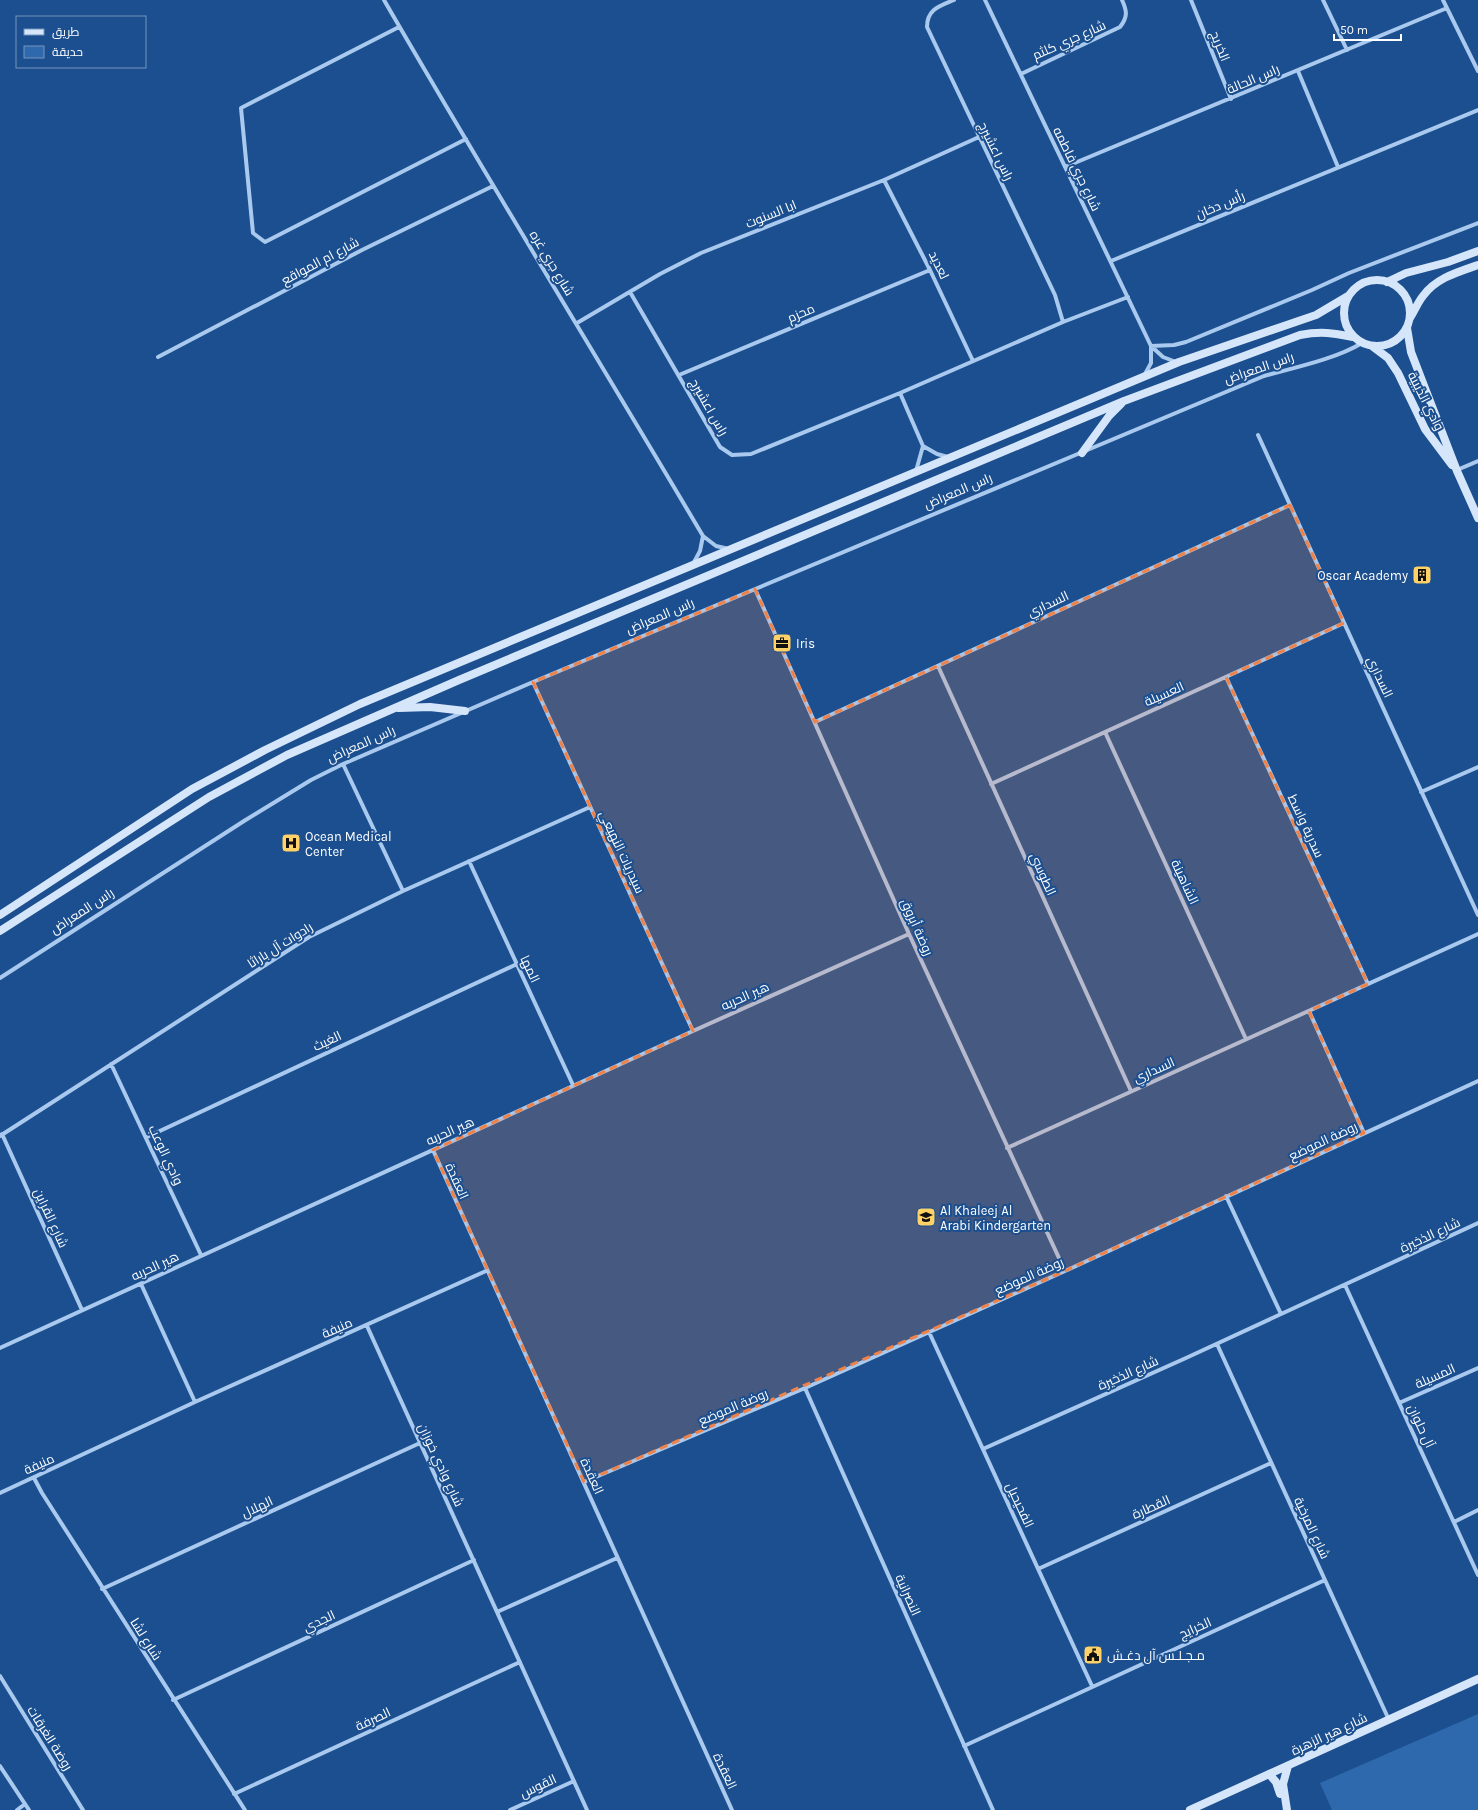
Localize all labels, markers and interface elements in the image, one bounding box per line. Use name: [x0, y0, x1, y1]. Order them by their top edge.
legend: [16, 16, 146, 68]
scale bar: [1334, 16, 1401, 42]
street label: شارع جري كلثم: [1030, 17, 1109, 66]
text: 50 m: [1340, 23, 1368, 37]
text: طريق: [52, 25, 80, 39]
street label: الخريج: [1206, 29, 1233, 64]
text: حديقة: [52, 45, 83, 59]
street label: راس الحالة: [1224, 61, 1282, 97]
street label: راس اعشيرج: [974, 119, 1017, 183]
street label: شارع جري فاطمه: [1047, 124, 1104, 215]
street label: رأس دخان: [1193, 187, 1247, 222]
street label: ابا السنوت: [743, 197, 799, 231]
street label: شارع جري غره: [524, 228, 577, 300]
street label: شارع ام المواقع: [279, 234, 362, 290]
street label: لعديد: [926, 249, 952, 281]
street label: محزم: [785, 301, 818, 327]
street label: راس المعراض: [1222, 349, 1296, 387]
street label: وادي الذيبية: [1402, 369, 1447, 434]
street label: راس اعشيرج: [686, 376, 731, 439]
street label: راس المعراض: [922, 470, 994, 512]
building icon: Oscar Academy: [1411, 564, 1433, 586]
place label: Oscar Academy: [1317, 568, 1408, 583]
street label: السداري: [1025, 588, 1072, 623]
street label: راس المعراض: [624, 595, 696, 637]
office icon: Iris: [771, 632, 793, 654]
place label: Iris: [796, 636, 815, 651]
street label: السداري: [1361, 654, 1396, 701]
street label: العسيلة: [1142, 679, 1186, 709]
street label: راس المعراض: [325, 722, 397, 766]
street label: سدرية واسط: [1285, 792, 1327, 860]
street label: سيدريات النهيعي: [594, 808, 648, 897]
place label: Ocean Medical Center: [305, 829, 392, 859]
hospital icon: Ocean Medical Center: [280, 832, 302, 854]
street label: الطوسي: [1024, 850, 1059, 899]
street label: الشاهينة: [1168, 857, 1202, 907]
street label: راس المعراض: [47, 885, 117, 937]
street label: روضة أبروق: [898, 896, 937, 958]
street label: رادوات آل باراثا: [245, 919, 316, 972]
street label: المها: [517, 953, 543, 985]
street label: هير الحربه: [719, 979, 771, 1013]
street label: الغيث: [310, 1028, 344, 1054]
street label: السداري: [1131, 1054, 1178, 1088]
street label: هير الحربه: [424, 1114, 476, 1148]
street label: روضة الموضع: [1286, 1119, 1360, 1164]
street label: وادي الوعب: [143, 1123, 186, 1189]
street label: العقدة: [442, 1160, 472, 1202]
street label: شارع القراين: [30, 1186, 71, 1250]
place label: Al Khaleej Al Arabi Kindergarten: [940, 1203, 1051, 1233]
school or university icon: Al Khaleej Al Arabi Kindergarten: [915, 1206, 937, 1228]
street label: شارع الذخيرة: [1397, 1215, 1463, 1256]
street label: هير الحربه: [129, 1248, 181, 1284]
street label: روضة الموضع: [992, 1254, 1066, 1299]
street label: منيفة: [319, 1315, 355, 1341]
street label: شارع الذخيرة: [1095, 1353, 1161, 1394]
street label: المسيلة: [1413, 1361, 1457, 1391]
street label: روضة الموضع: [696, 1386, 770, 1429]
street label: آل حلوان: [1404, 1402, 1438, 1451]
street label: شارع وادي خوزان: [412, 1421, 467, 1510]
street label: منيفة: [21, 1450, 57, 1478]
street label: العقدة: [577, 1455, 607, 1497]
street label: الفحيحيل: [1003, 1480, 1037, 1530]
street label: القطارة: [1130, 1492, 1172, 1522]
street label: الهلال: [239, 1493, 276, 1522]
street label: شارع المرخية: [1290, 1495, 1333, 1562]
street label: النصرانية: [892, 1572, 924, 1618]
street label: الجدي: [301, 1607, 339, 1638]
street label: الخرايج: [1176, 1614, 1214, 1643]
street label: شارع لشا: [126, 1615, 165, 1663]
public building icon: مـجـلـس آل دغـش: [1082, 1644, 1104, 1666]
place label: مـجـلـس آل دغـش: [1107, 1648, 1205, 1664]
street label: روضة الغرقات: [24, 1703, 76, 1773]
street label: الصرفة: [353, 1704, 393, 1734]
street label: شارع هير الزهرة: [1289, 1710, 1370, 1759]
street label: العقدة: [710, 1751, 740, 1791]
street label: القوس: [517, 1771, 559, 1801]

